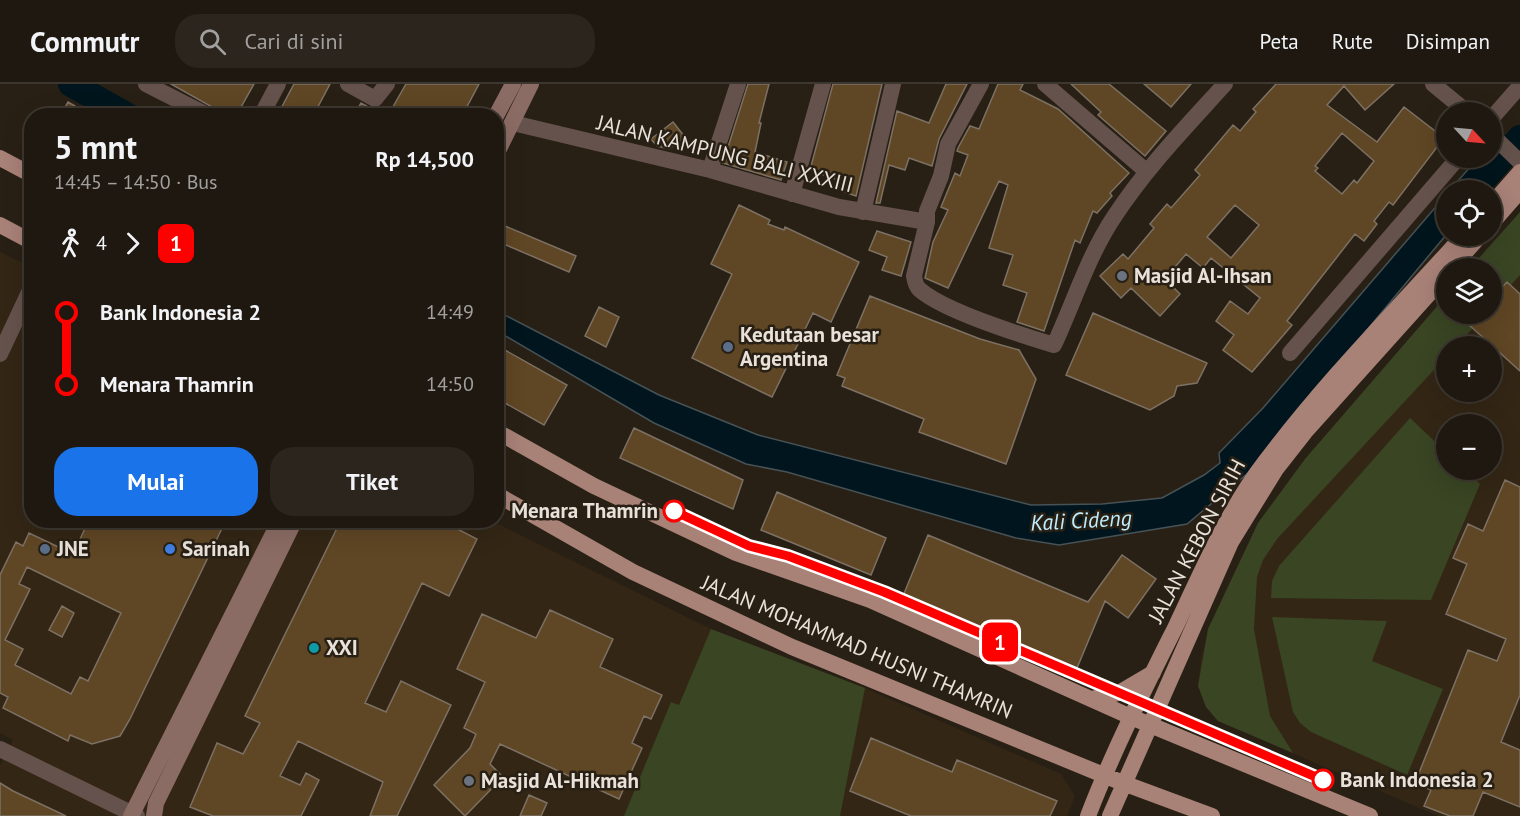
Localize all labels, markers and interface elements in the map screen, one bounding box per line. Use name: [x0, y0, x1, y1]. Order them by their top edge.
search box: [175, 14, 595, 68]
text: Commutr: [30, 23, 139, 60]
icon: search: [196, 25, 229, 58]
text: Cari di sini: [244, 27, 343, 55]
text: Peta: [1259, 28, 1299, 55]
text: Rute: [1332, 28, 1373, 55]
text: Disimpan: [1406, 28, 1490, 55]
north arrow: [1436, 102, 1502, 168]
map controls: [1436, 102, 1502, 480]
street label: JALAN KAMPUNG BALI XXXIII: [593, 108, 856, 198]
text: 5 mnt: [54, 125, 137, 168]
text: Rp 14,500: [375, 145, 474, 173]
text: 14:45 – 14:50 · Bus: [54, 169, 218, 195]
button: locate: [1436, 180, 1502, 246]
icon: walk: [54, 227, 87, 260]
icon: forward: [116, 227, 149, 260]
text: 4: [96, 230, 107, 256]
text: 1: [170, 230, 182, 257]
button: layers: [1436, 258, 1502, 324]
place label: Masjid Al-Ihsan: [1134, 262, 1272, 289]
marker: Masjid Al-Ihsan: [1115, 269, 1129, 283]
text: Bank Indonesia 2: [100, 298, 261, 326]
text: 14:49: [426, 299, 474, 325]
place label: Kedutaan besar Argentina: [740, 321, 879, 372]
button: +: [1436, 336, 1502, 402]
marker: Kedutaan besar Argentina: [721, 340, 735, 354]
text: Menara Thamrin: [100, 370, 254, 398]
text: 14:50: [426, 371, 474, 397]
button: −: [1436, 414, 1502, 480]
button: Mulai: [54, 447, 258, 516]
button: Tiket: [270, 447, 474, 516]
street label: JALAN KEBON SIRIH: [1141, 454, 1251, 628]
place label: Menara Thamrin: [511, 497, 658, 524]
marker: Menara Thamrin: [663, 500, 685, 522]
water label: Kali Cideng: [1030, 503, 1132, 537]
place label: JNE: [56, 535, 89, 562]
place label: Sarinah: [182, 535, 250, 562]
marker: JNE: [38, 542, 52, 556]
marker: Sarinah: [163, 542, 177, 556]
street label: JALAN MOHAMMAD HUSNI THAMRIN: [697, 568, 1017, 724]
line badge: 1: [980, 622, 1020, 662]
text: 1: [994, 629, 1006, 656]
place label: XXI: [326, 634, 358, 661]
marker: XXI: [307, 641, 321, 655]
place label: Bank Indonesia 2: [1340, 766, 1494, 793]
place label: Masjid Al-Hikmah: [481, 767, 639, 794]
marker: Bank Indonesia 2: [1312, 769, 1334, 791]
marker: Masjid Al-Hikmah: [462, 774, 476, 788]

